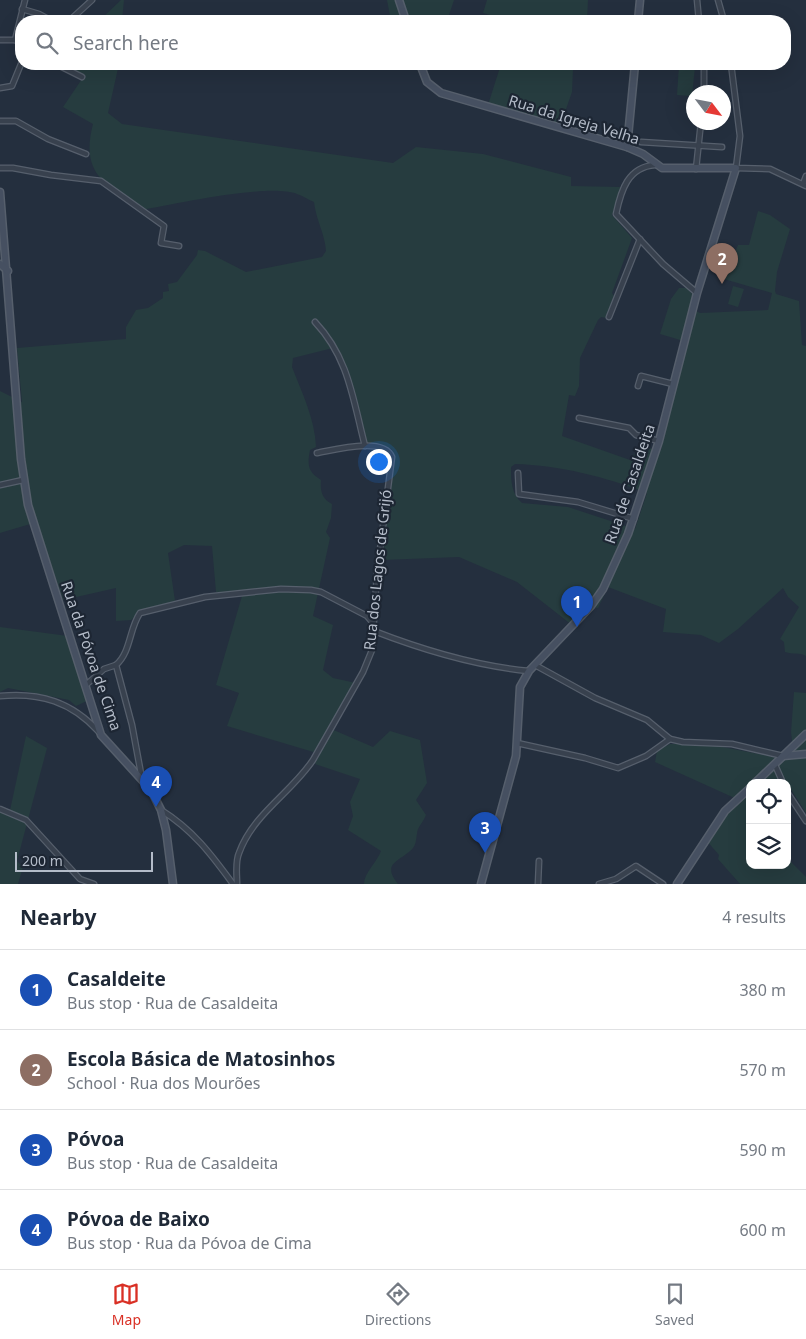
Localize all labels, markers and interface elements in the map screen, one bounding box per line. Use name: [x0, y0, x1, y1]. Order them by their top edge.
search box: [15, 15, 791, 70]
icon: search: [33, 29, 61, 57]
text: Search here: [73, 30, 179, 56]
north arrow: [686, 85, 731, 130]
street label: Rua da Igreja Velha: [506, 90, 642, 148]
pin: 2: [706, 243, 738, 284]
street label: Rua de Casaldeita: [599, 421, 659, 546]
your location: [366, 449, 392, 475]
street label: Rua dos Lagos de Grijó: [359, 489, 395, 651]
street label: Rua da Póvoa de Cima: [57, 578, 127, 733]
pin: 1: [561, 586, 593, 627]
pin: 4: [140, 766, 172, 807]
map controls: [746, 779, 791, 869]
button: locate: [746, 779, 791, 824]
pin: 3: [469, 812, 501, 853]
button: layers: [746, 824, 791, 869]
scale bar: [15, 849, 152, 872]
text: 200 m: [22, 851, 63, 870]
text: Nearby: [20, 903, 96, 931]
text: 4 results: [722, 906, 786, 928]
text: Casaldeite: [67, 966, 166, 992]
text: 1: [31, 979, 41, 1001]
text: 380 m: [739, 979, 786, 1001]
text: Bus stop · Rua de Casaldeita: [67, 992, 278, 1014]
text: Escola Básica de Matosinhos: [67, 1046, 335, 1072]
text: 2: [31, 1059, 41, 1081]
text: 570 m: [739, 1059, 786, 1081]
text: School · Rua dos Mourões: [67, 1072, 261, 1094]
text: Póvoa: [67, 1126, 124, 1152]
text: 3: [31, 1139, 41, 1161]
text: 590 m: [739, 1139, 786, 1161]
text: Bus stop · Rua de Casaldeita: [67, 1152, 278, 1174]
text: Póvoa de Baixo: [67, 1206, 210, 1232]
text: 4: [31, 1219, 41, 1241]
text: 600 m: [739, 1219, 786, 1241]
text: Bus stop · Rua da Póvoa de Cima: [67, 1232, 312, 1254]
tab: Map: [112, 1280, 141, 1329]
tab: Directions: [365, 1280, 431, 1329]
tab: Saved: [655, 1280, 694, 1329]

